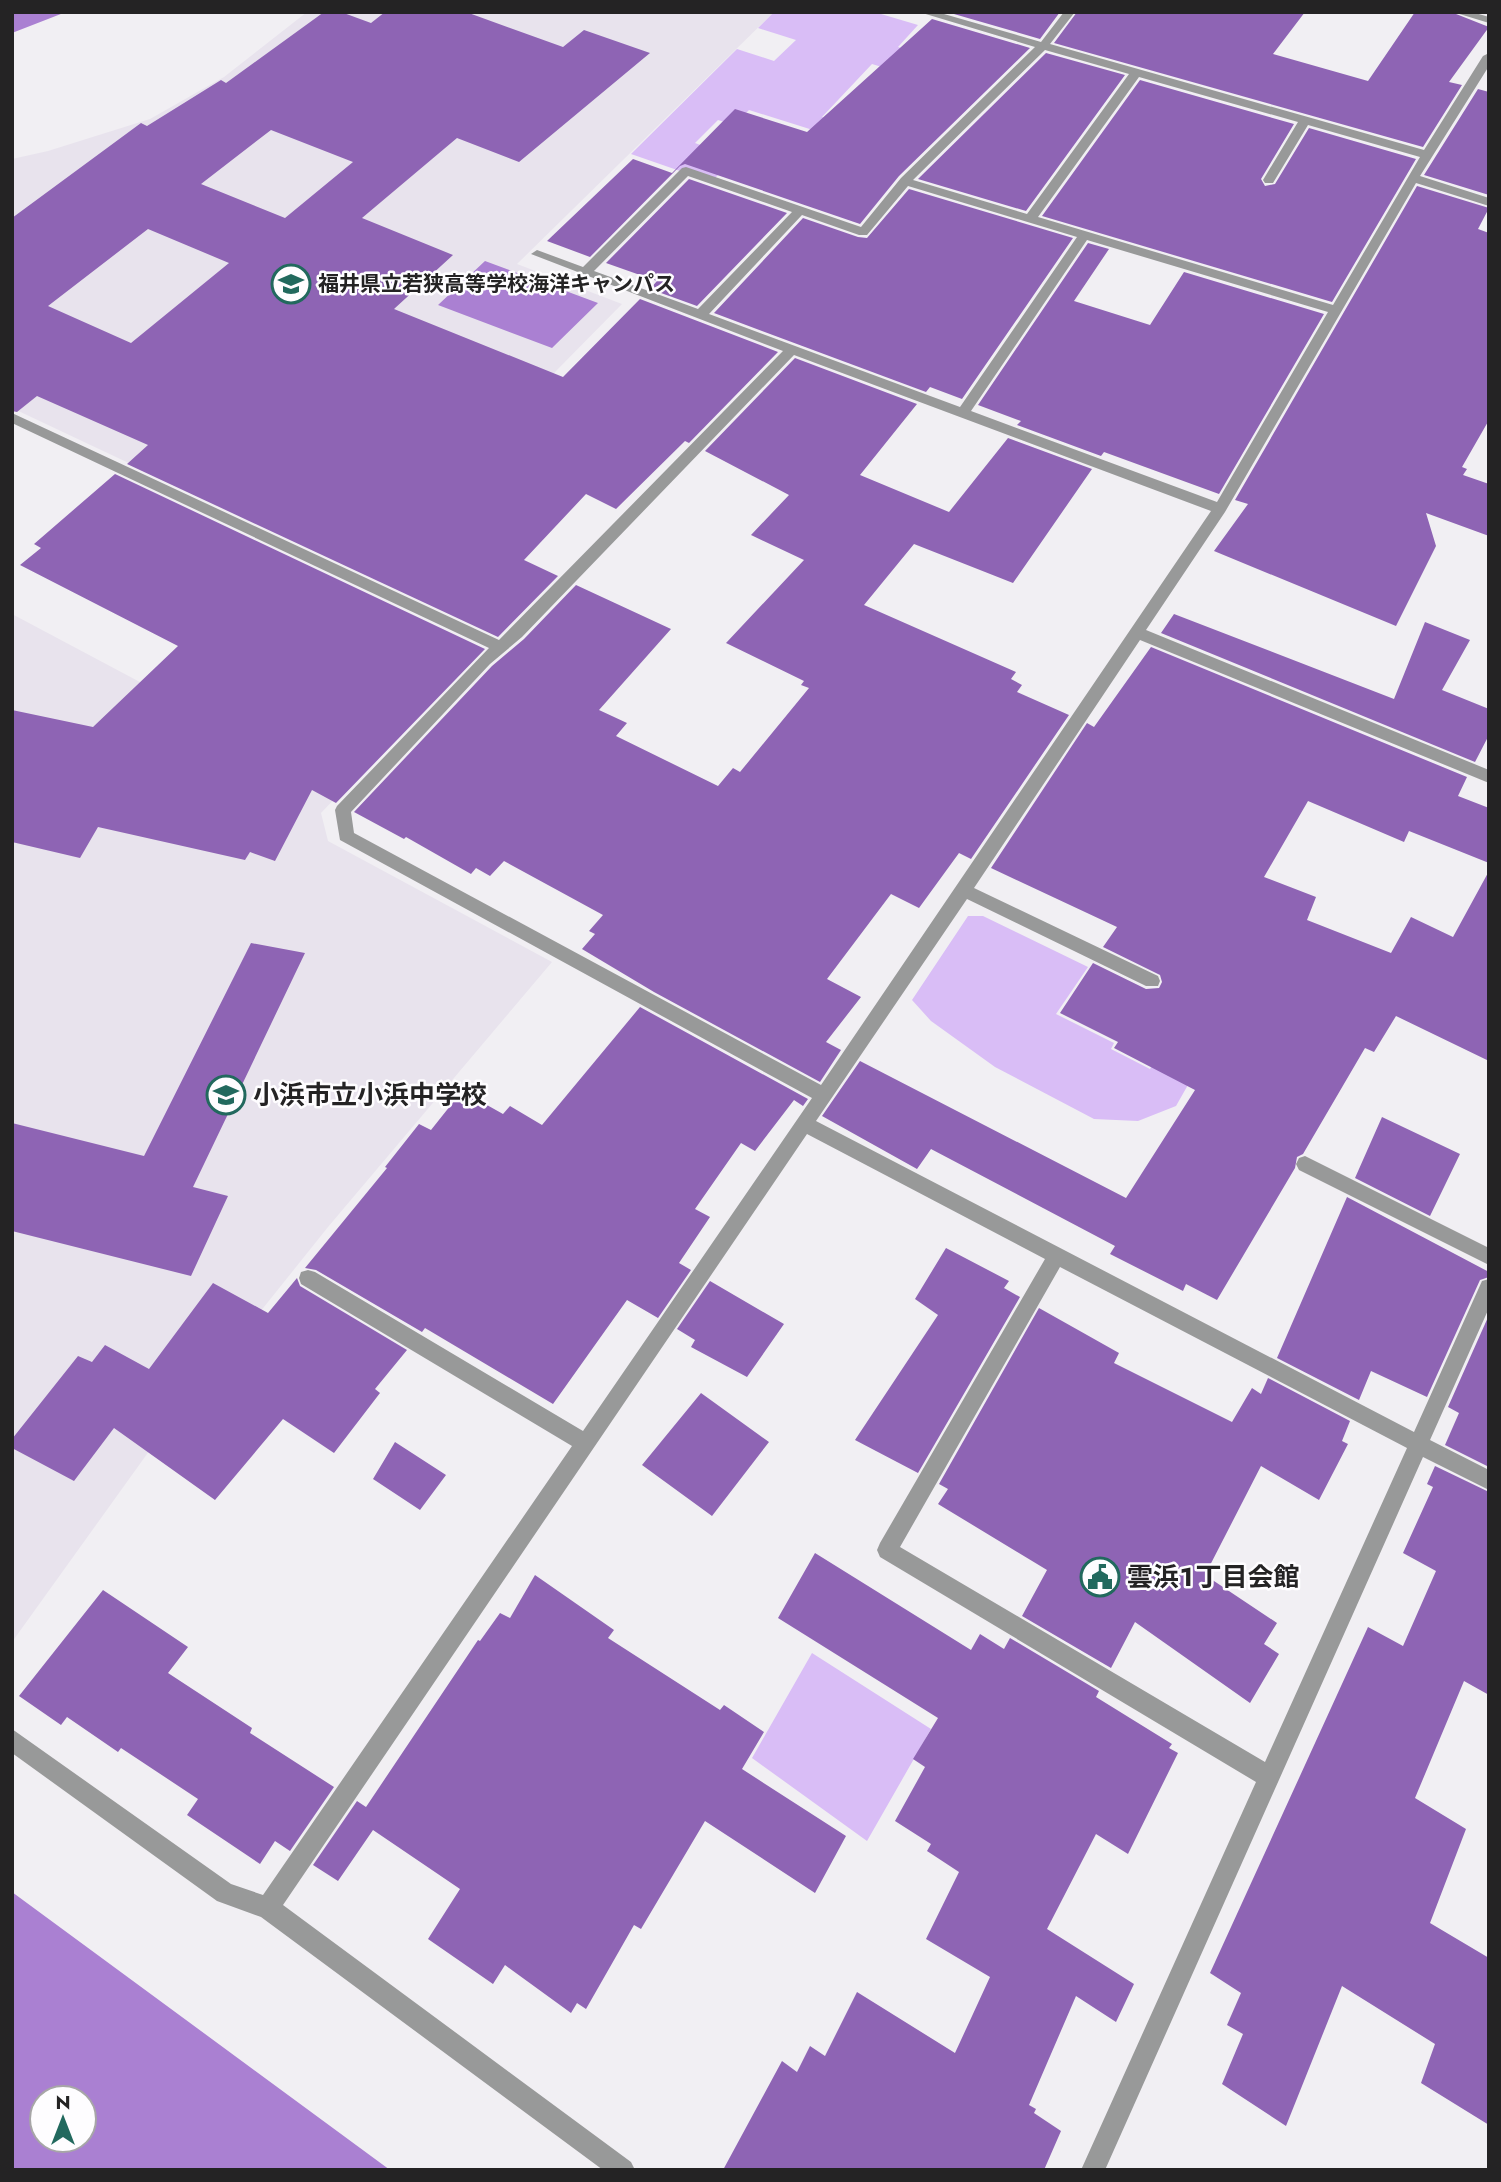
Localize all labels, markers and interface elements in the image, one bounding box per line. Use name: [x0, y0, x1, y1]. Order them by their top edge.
school or university icon: 福井県立若狭高等学校海洋キャンパス: [270, 263, 312, 305]
place label: 福井県立若狭高等学校海洋キャンパス: [318, 269, 675, 299]
school or university icon: 小浜市立小浜中学校: [205, 1074, 247, 1116]
place label: 小浜市立小浜中学校: [253, 1076, 487, 1114]
public building icon: 雲浜１丁目会館: [1079, 1556, 1121, 1598]
place label: 雲浜１丁目会館: [1127, 1558, 1299, 1596]
north arrow: [28, 2084, 98, 2154]
text: N: [55, 2089, 71, 2116]

